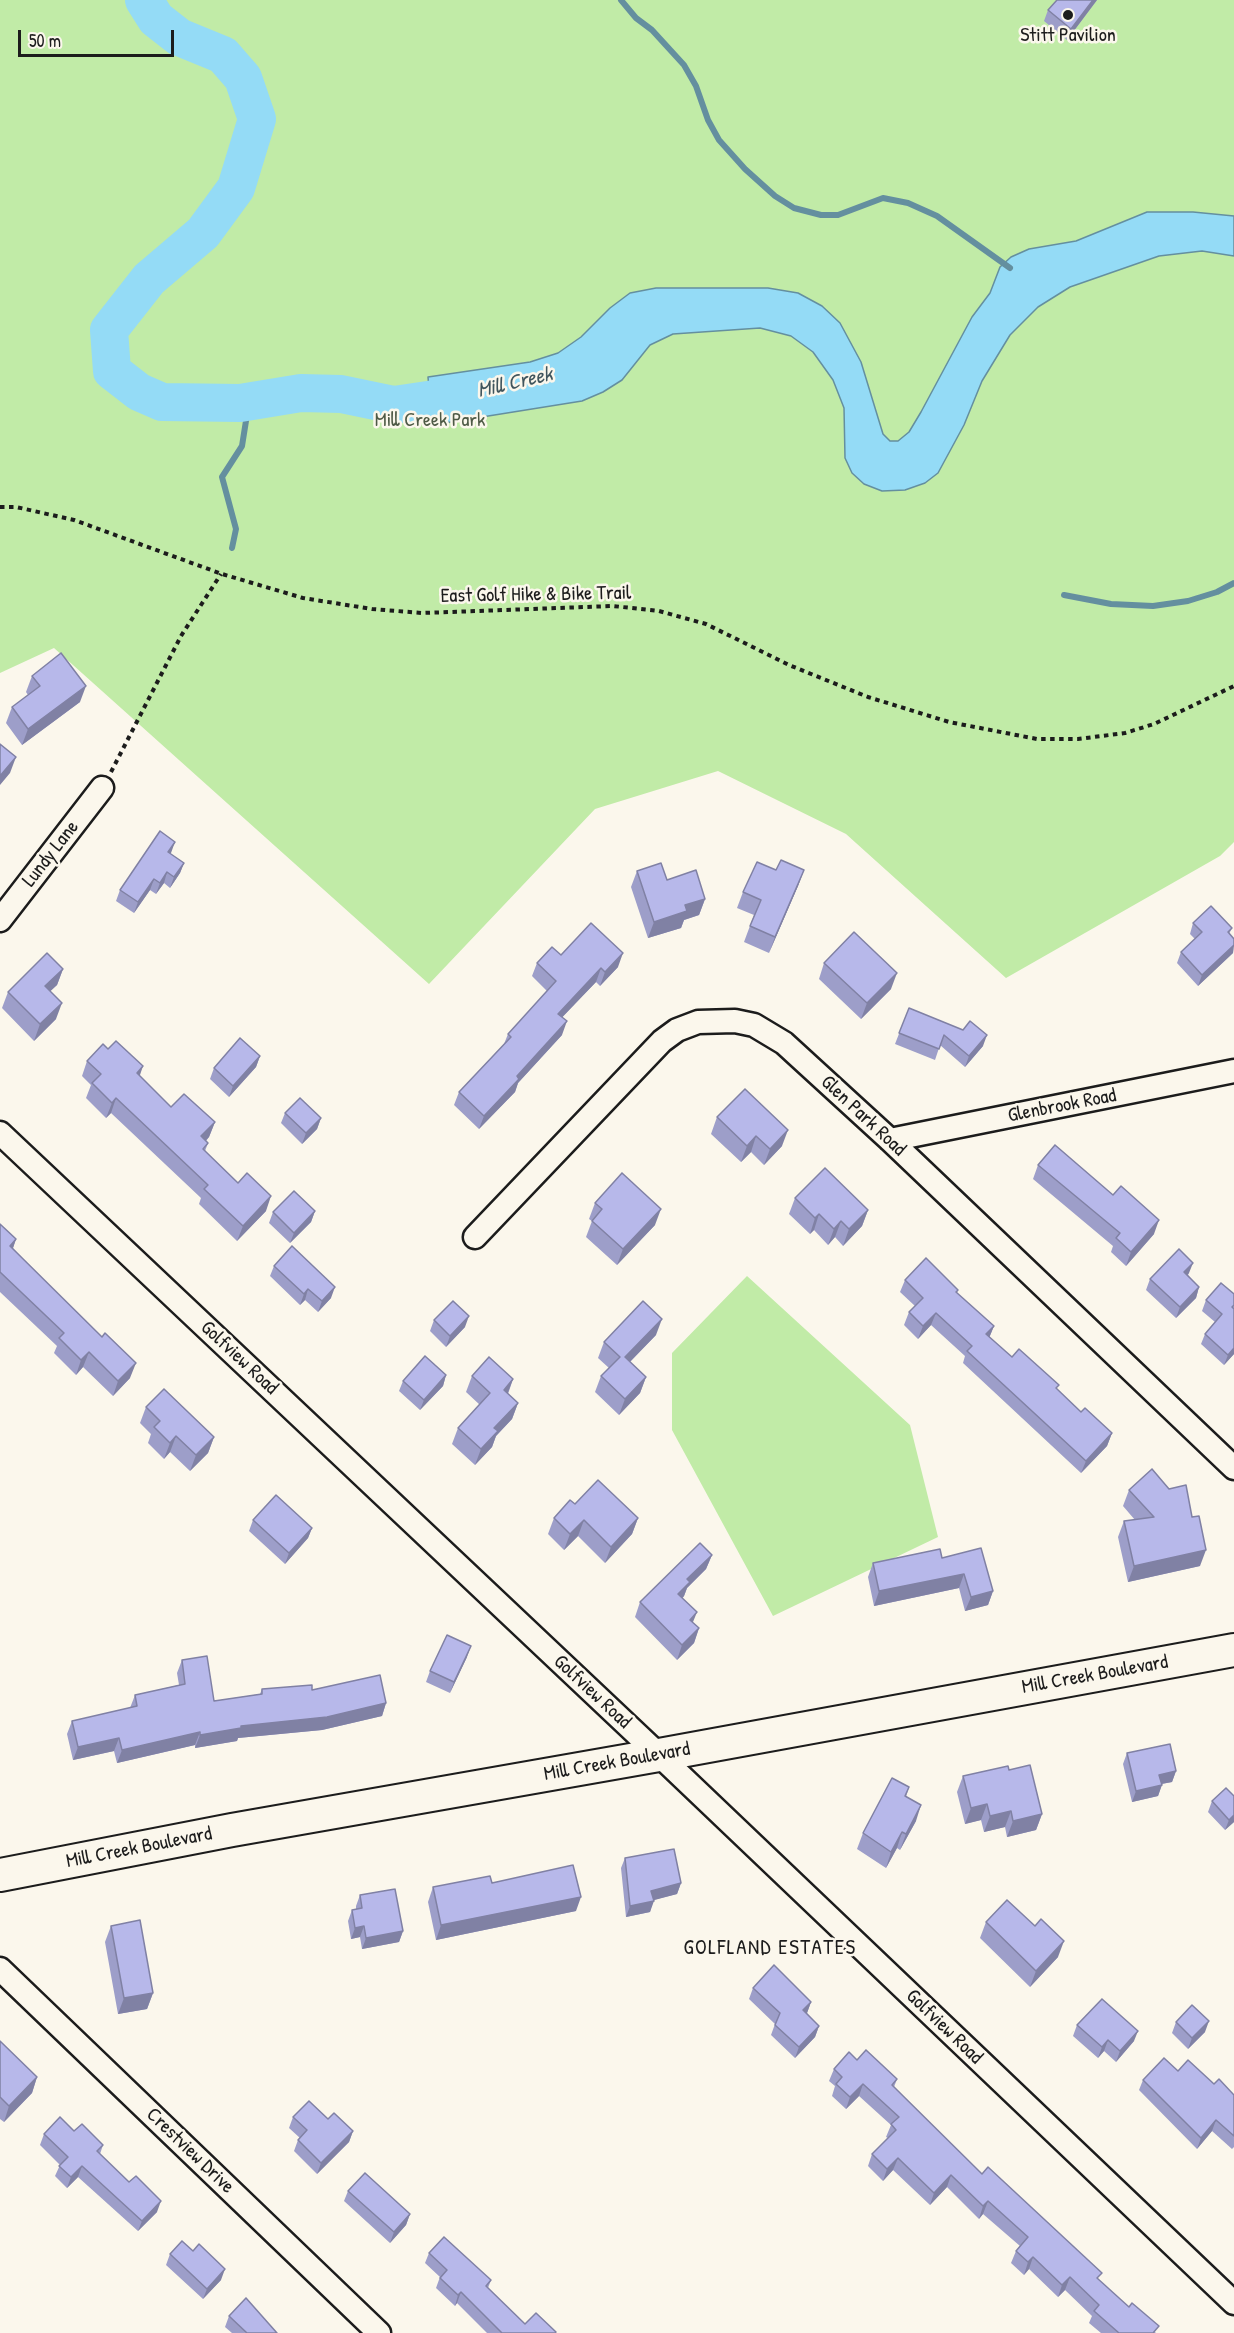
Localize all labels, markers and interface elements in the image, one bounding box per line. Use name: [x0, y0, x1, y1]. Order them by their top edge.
marker: Stitt Pavilion: [1061, 8, 1075, 22]
scale bar: [21, 18, 177, 56]
place label: Stitt Pavilion: [1020, 24, 1116, 48]
text: 50 m: [29, 28, 61, 53]
water label: Mill Creek: [475, 362, 555, 404]
park label: Mill Creek Park: [375, 409, 485, 433]
street label: East Golf Hike & Bike Trail: [440, 581, 632, 609]
street label: Lundy Lane: [18, 816, 84, 892]
street label: Glen Park Road: [816, 1071, 910, 1161]
street label: Glenbrook Road: [1006, 1084, 1118, 1128]
street label: Golfview Road: [195, 1316, 283, 1400]
street label: Golfview Road: [548, 1650, 636, 1734]
street label: Mill Creek Boulevard: [1020, 1650, 1170, 1700]
street label: Mill Creek Boulevard: [542, 1737, 692, 1787]
street label: Mill Creek Boulevard: [64, 1822, 214, 1874]
district label: GOLFLAND ESTATES: [683, 1935, 857, 1961]
street label: Golfview Road: [901, 1985, 987, 2069]
street label: Crestview Drive: [141, 2103, 239, 2199]

